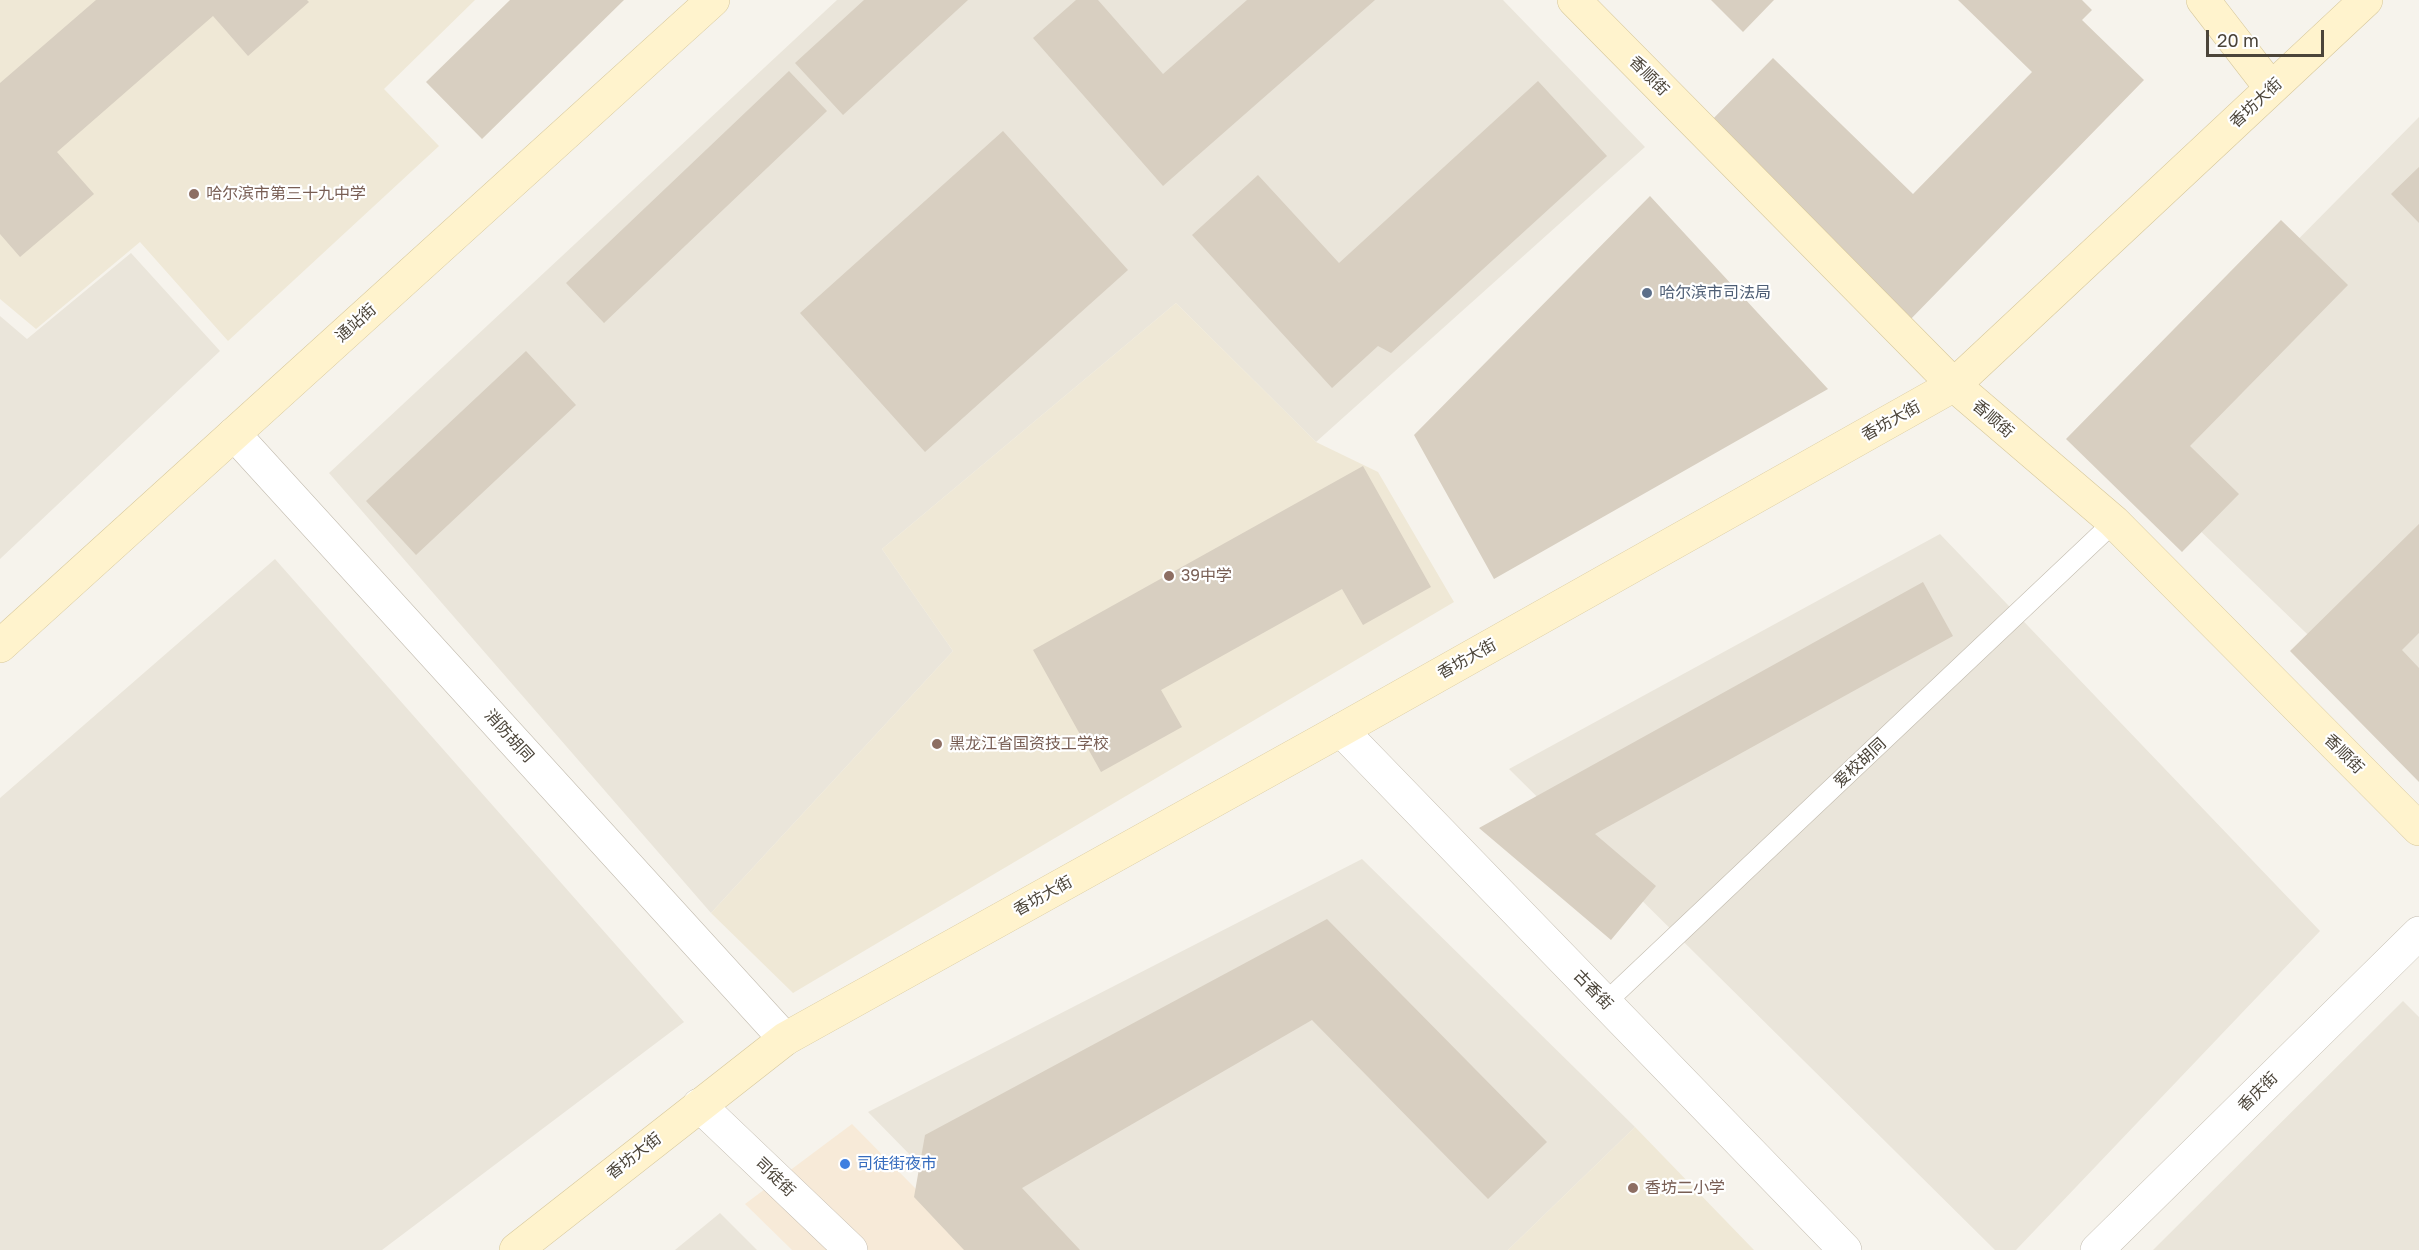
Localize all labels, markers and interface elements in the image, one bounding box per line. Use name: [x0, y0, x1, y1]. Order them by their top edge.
scale bar: [2209, 18, 2328, 56]
text: 20 m: [2217, 29, 2259, 51]
street label: 香顺街: [1625, 52, 1673, 100]
street label: 香坊大街: [2226, 74, 2286, 132]
place label: 哈尔滨市第三十九中学: [206, 184, 366, 204]
marker: 哈尔滨市第三十九中学: [187, 187, 201, 201]
place label: 哈尔滨市司法局: [1659, 283, 1771, 303]
marker: 哈尔滨市司法局: [1640, 286, 1654, 300]
street label: 通站街: [332, 300, 380, 346]
street label: 香顺街: [1969, 396, 2017, 442]
street label: 香坊大街: [1858, 397, 1924, 445]
place label: 39中学: [1181, 566, 1232, 586]
marker: 39中学: [1162, 569, 1176, 583]
street label: 香坊大街: [1434, 635, 1500, 683]
street label: 消防胡同: [480, 706, 538, 766]
street label: 香顺街: [2320, 730, 2368, 778]
place label: 黑龙江省国资技工学校: [949, 734, 1109, 754]
street label: 爱校胡同: [1830, 734, 1890, 792]
marker: 黑龙江省国资技工学校: [930, 737, 944, 751]
street label: 香坊大街: [1010, 872, 1076, 920]
street label: 古香街: [1569, 966, 1617, 1014]
street label: 香庆街: [2234, 1068, 2282, 1116]
street label: 香坊大街: [603, 1129, 665, 1183]
street label: 司徒街: [751, 1153, 799, 1201]
place label: 司徒街夜市: [857, 1154, 937, 1174]
marker: 司徒街夜市: [838, 1157, 852, 1171]
place label: 香坊二小学: [1645, 1178, 1725, 1198]
marker: 香坊二小学: [1626, 1181, 1640, 1195]

